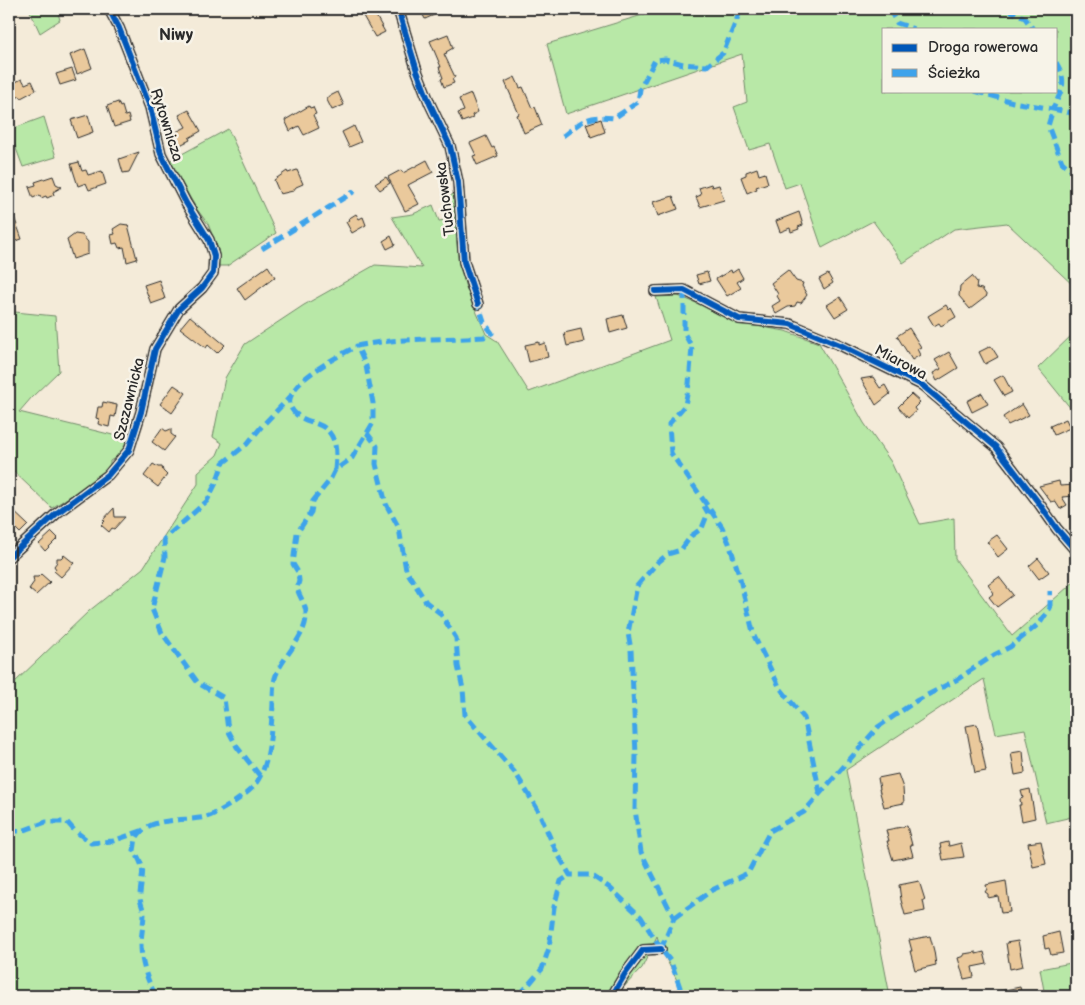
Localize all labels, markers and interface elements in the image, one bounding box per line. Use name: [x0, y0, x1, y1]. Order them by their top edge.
district label: Niwy: [159, 26, 194, 45]
legend: [882, 28, 1058, 92]
text: Droga rowerowa: [928, 38, 1038, 57]
text: Ścieżka: [928, 64, 980, 83]
street label: Rytownicza: [146, 86, 187, 164]
street label: Tuchowska: [432, 161, 459, 237]
street label: Miarowa: [871, 341, 930, 384]
street label: Szczawnicka: [110, 356, 149, 443]

